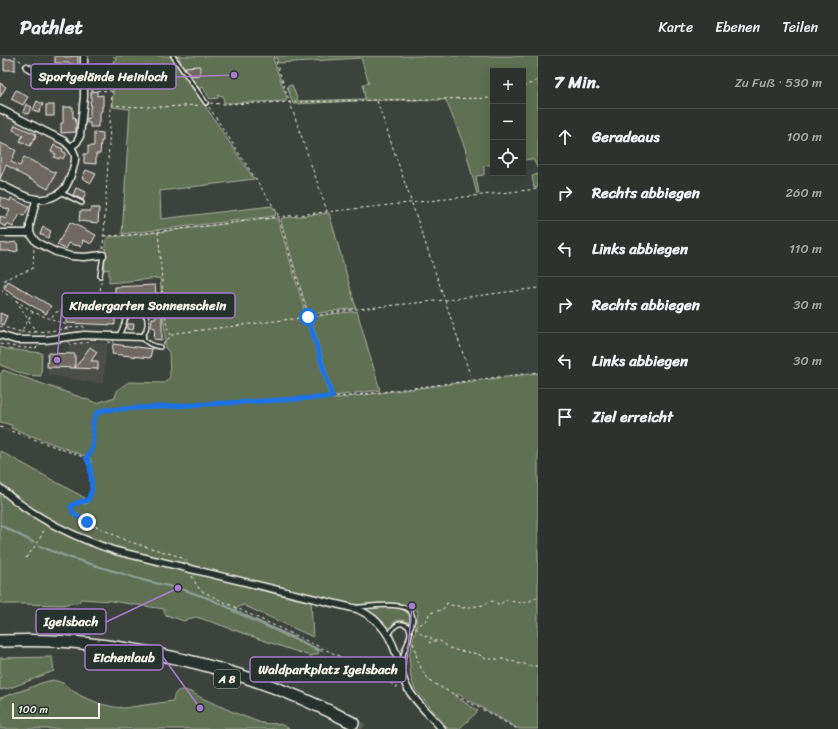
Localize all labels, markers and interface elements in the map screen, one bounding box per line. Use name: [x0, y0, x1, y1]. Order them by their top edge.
text: Pathlet: [20, 11, 83, 44]
text: Karte: [659, 15, 693, 40]
text: Ebenen: [715, 15, 760, 40]
text: Teilen: [782, 15, 818, 40]
callout: Sportgelände Heinloch: [31, 64, 176, 89]
text: Sportgelände Heinloch: [37, 65, 168, 88]
text: 7 Min.: [554, 67, 601, 97]
map controls: [490, 68, 526, 176]
button: +: [490, 68, 526, 104]
text: Zu Fuß · 530 m: [735, 71, 822, 94]
button: −: [490, 104, 526, 140]
text: Geradeaus: [592, 124, 660, 150]
text: 100 m: [787, 125, 822, 148]
icon: ahead: [554, 126, 576, 148]
button: locate: [490, 140, 526, 176]
text: Rechts abbiegen: [592, 180, 700, 206]
text: 260 m: [786, 181, 822, 204]
icon: right: [554, 182, 576, 204]
text: Links abbiegen: [592, 236, 688, 262]
text: 110 m: [789, 237, 822, 260]
icon: left: [554, 238, 576, 260]
text: Rechts abbiegen: [592, 292, 700, 318]
callout: Kindergarten Sonnenschein: [62, 293, 235, 318]
text: 30 m: [793, 293, 822, 316]
text: Kindergarten Sonnenschein: [69, 294, 227, 317]
icon: right: [554, 294, 576, 316]
route start: [299, 308, 317, 326]
text: Links abbiegen: [592, 348, 688, 374]
text: 30 m: [793, 349, 822, 372]
icon: left: [554, 350, 576, 372]
text: Ziel erreicht: [592, 404, 673, 430]
icon: arrive: [554, 406, 576, 428]
route end: [78, 513, 96, 531]
callout: Igelsbach: [36, 609, 106, 634]
text: Igelsbach: [43, 610, 98, 633]
callout: Eichenlaub: [85, 645, 163, 670]
text: Eichenlaub: [93, 646, 155, 669]
callout: Waldparkplatz Igelsbach: [250, 657, 406, 682]
text: Waldparkplatz Igelsbach: [258, 658, 398, 681]
road number: A 8: [214, 670, 240, 688]
text: 100 m: [18, 700, 48, 719]
scale bar: [12, 701, 100, 720]

